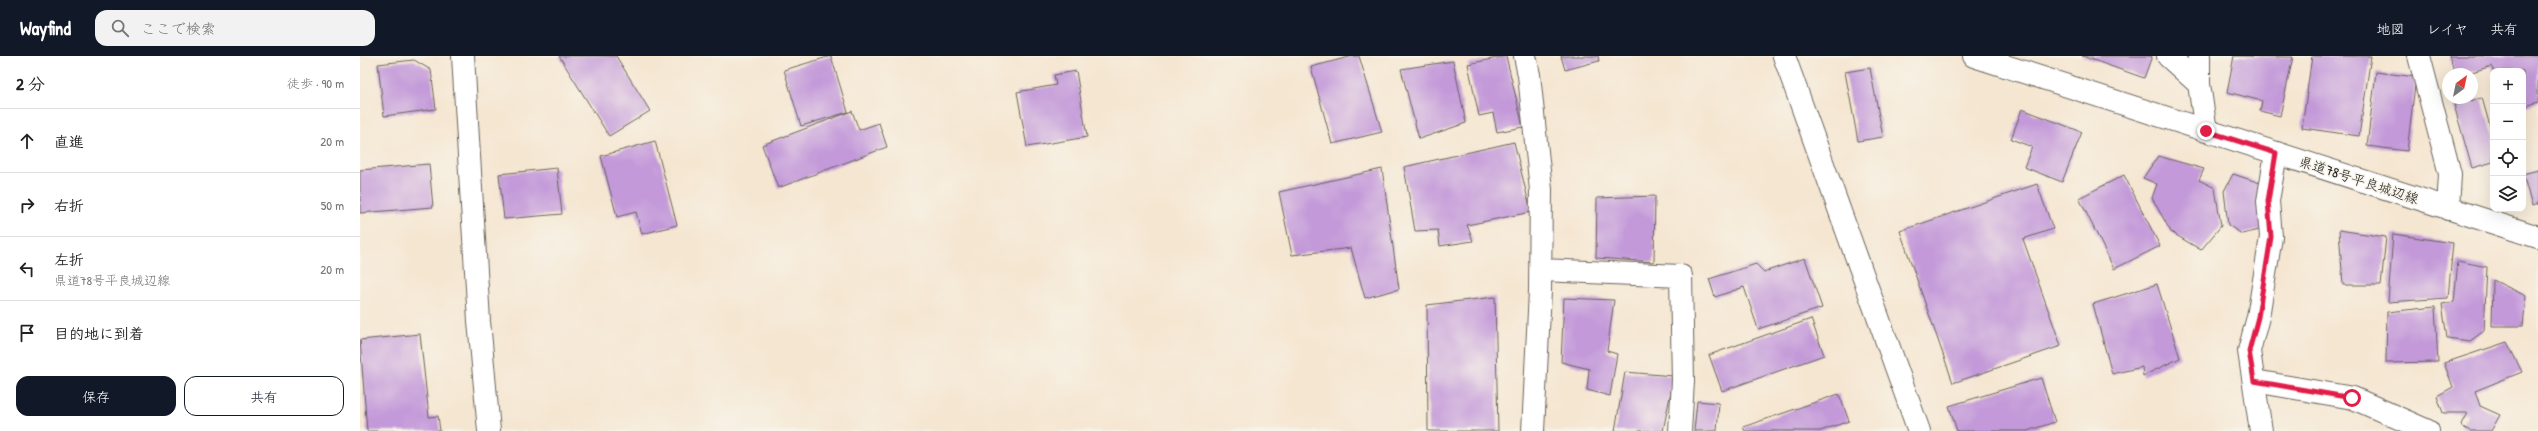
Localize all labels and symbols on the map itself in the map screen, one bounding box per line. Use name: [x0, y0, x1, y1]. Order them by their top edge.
north arrow: [2442, 68, 2478, 104]
route end: [2197, 122, 2215, 140]
street label: 県道78号平良城辺線: [2297, 151, 2422, 208]
route start: [2343, 389, 2361, 407]

